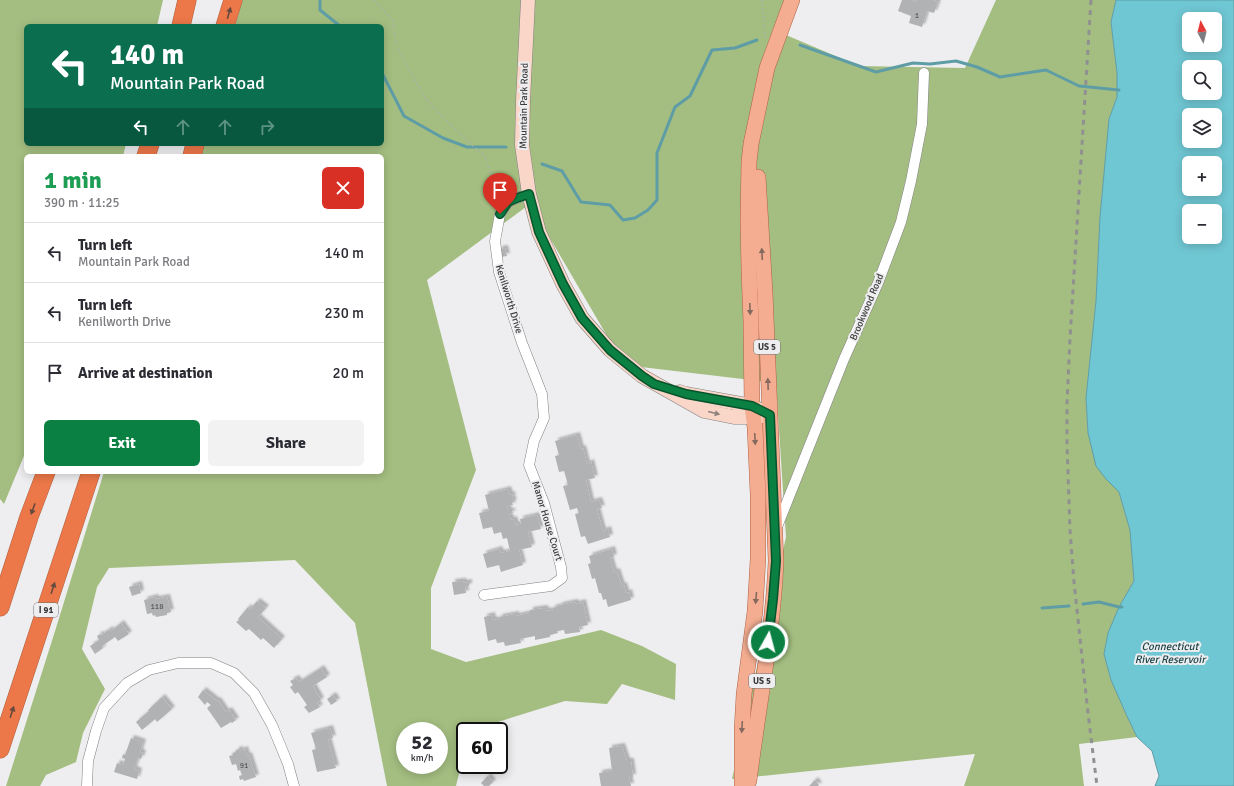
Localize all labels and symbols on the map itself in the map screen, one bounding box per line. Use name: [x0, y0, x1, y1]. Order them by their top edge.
one-way arrow: [226, 7, 232, 19]
house number: 1: [915, 10, 919, 20]
north arrow: [1182, 12, 1222, 52]
street label: Mountain Park Road: [517, 63, 531, 149]
pin: [483, 173, 517, 214]
one-way arrow: [759, 248, 766, 260]
street label: Kenilworth Drive: [493, 263, 525, 335]
street label: Brookwood Road: [848, 272, 886, 342]
one-way arrow: [747, 303, 754, 315]
road number: US 5: [754, 340, 780, 354]
one-way arrow: [765, 378, 772, 390]
one-way arrow: [707, 410, 720, 416]
one-way arrow: [752, 433, 759, 445]
street label: Manor House Court: [529, 480, 565, 563]
one-way arrow: [29, 503, 35, 515]
one-way arrow: [50, 582, 56, 594]
one-way arrow: [753, 592, 759, 604]
house number: 118: [151, 601, 163, 611]
road number: I 91: [34, 603, 58, 617]
position arrow: [747, 621, 789, 663]
water label: Connecticut River Reservoir: [1135, 640, 1207, 666]
road number: US 5: [749, 674, 775, 688]
one-way arrow: [9, 705, 15, 717]
one-way arrow: [739, 721, 745, 734]
speed limit sign: 60: [456, 722, 508, 774]
house number: 91: [240, 760, 248, 770]

